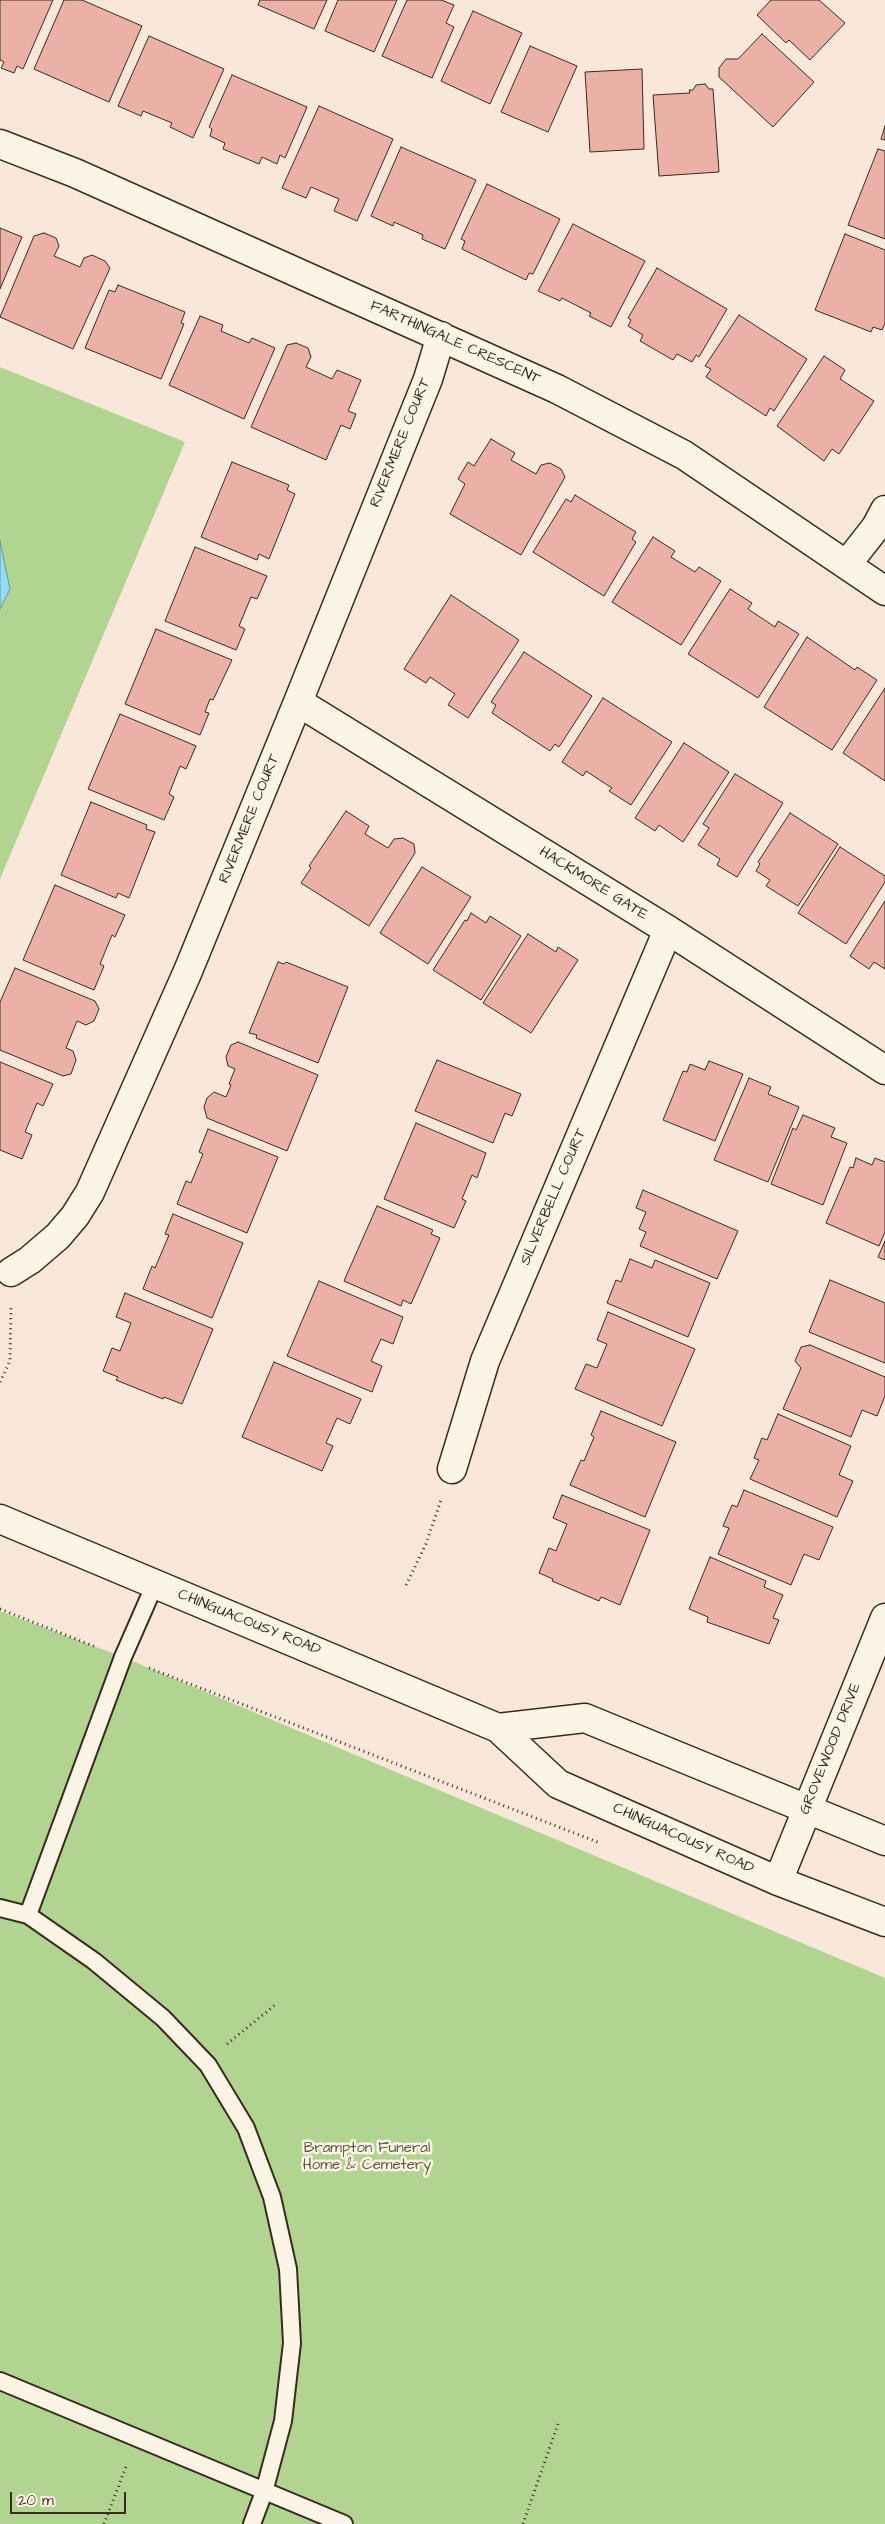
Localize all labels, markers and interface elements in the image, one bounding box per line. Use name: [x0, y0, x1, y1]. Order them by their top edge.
street label: FARTHINGALE CRESCENT: [367, 297, 543, 389]
street label: RIVERMERE COURT: [367, 376, 435, 510]
street label: RIVERMERE COURT: [216, 752, 284, 886]
street label: HACKMORE GATE: [535, 843, 651, 925]
street label: SILVERBELL COURT: [517, 1126, 591, 1268]
street label: CHINGUACOUSY ROAD: [175, 1586, 323, 1660]
street label: GROVEWOOD DRIVE: [796, 1681, 866, 1817]
street label: CHINGUACOUSY ROAD: [610, 1800, 756, 1878]
park label: Brampton Funeral Home & Cemetery: [303, 2140, 431, 2175]
scale bar: [12, 2482, 129, 2514]
text: 20 m: [18, 2490, 54, 2511]

